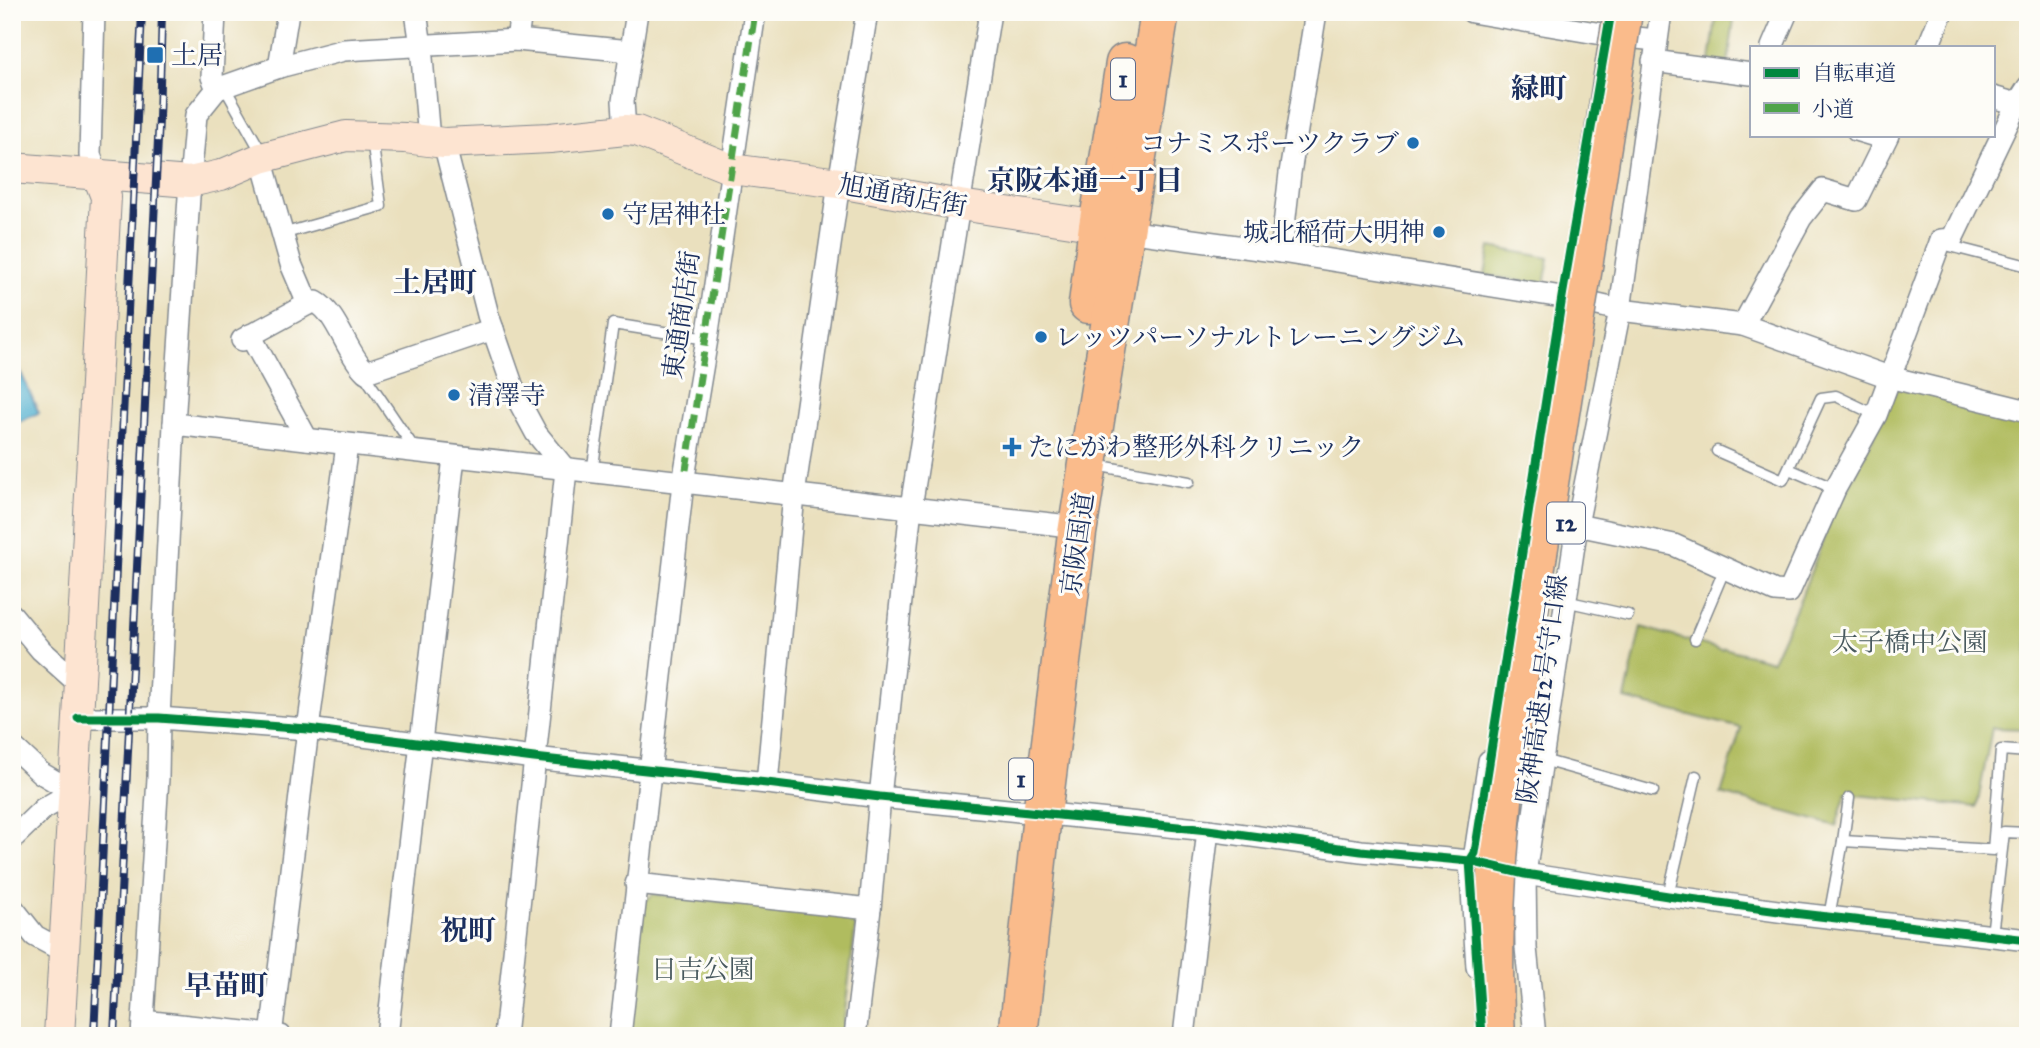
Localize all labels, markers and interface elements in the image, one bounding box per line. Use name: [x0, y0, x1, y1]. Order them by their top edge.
place label: 土居: [171, 39, 223, 71]
marker: 土居: [145, 45, 165, 65]
legend: [1750, 46, 1994, 136]
road number: 1: [1111, 58, 1135, 100]
text: 自転車道: [1812, 60, 1896, 86]
district label: 緑町: [1511, 71, 1567, 106]
text: 小道: [1812, 96, 1854, 122]
place label: コナミスポーツクラブ: [1140, 127, 1399, 159]
marker: コナミスポーツクラブ: [1405, 135, 1421, 151]
district label: 京阪本通一丁目: [987, 163, 1183, 198]
street label: 旭通商店街: [836, 168, 970, 222]
place label: 守居神社: [622, 198, 726, 230]
marker: 守居神社: [600, 206, 616, 222]
place label: 城北稲荷大明神: [1243, 216, 1425, 248]
marker: 城北稲荷大明神: [1431, 224, 1447, 240]
street label: 東通商店街: [656, 248, 706, 382]
district label: 土居町: [393, 265, 477, 300]
place label: レッツパーソナルトレーニングジム: [1055, 321, 1466, 353]
marker: レッツパーソナルトレーニングジム: [1033, 329, 1049, 345]
place label: 清澤寺: [468, 379, 546, 411]
marker: 清澤寺: [446, 387, 462, 403]
place label: たにがわ整形外科クリニック: [1028, 431, 1364, 463]
marker: たにがわ整形外科クリニック: [1002, 437, 1022, 457]
street label: 京阪国道: [1054, 490, 1100, 598]
road number: 12: [1547, 502, 1585, 544]
street label: 阪神高速12号守口線: [1510, 572, 1574, 806]
park label: 太子橋中公園: [1832, 626, 1988, 658]
road number: 1: [1009, 758, 1033, 800]
district label: 祝町: [440, 913, 496, 948]
park label: 日吉公園: [651, 953, 755, 985]
district label: 早苗町: [184, 968, 268, 1003]

